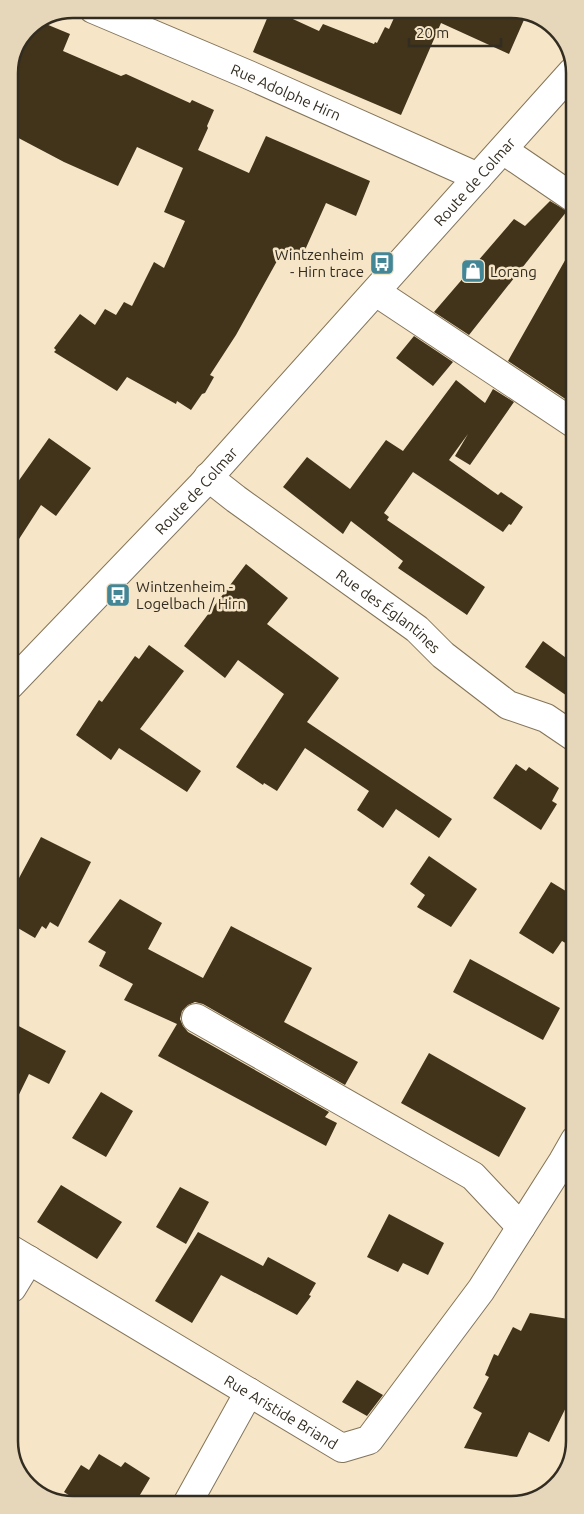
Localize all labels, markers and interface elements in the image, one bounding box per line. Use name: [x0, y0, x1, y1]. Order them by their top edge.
scale bar: [409, 15, 502, 47]
text: 20 m: [416, 24, 449, 41]
street label: Rue Adolphe Hirn: [229, 60, 344, 123]
street label: Route de Colmar: [430, 133, 518, 229]
place label: Wintzenheim - Hirn trace: [275, 246, 364, 280]
bus stop icon: Wintzenheim - Hirn trace: [369, 250, 395, 276]
shop icon: Lorang: [460, 258, 486, 284]
place label: Lorang: [490, 263, 537, 280]
street label: Route de Colmar: [151, 443, 241, 538]
street label: Rue des Églantines: [333, 566, 444, 656]
place label: Wintzenheim - Logelbach / Hirn: [136, 578, 246, 612]
bus stop icon: Wintzenheim - Logelbach / Hirn: [105, 582, 131, 608]
street label: Rue Aristide Briand: [221, 1371, 341, 1452]

